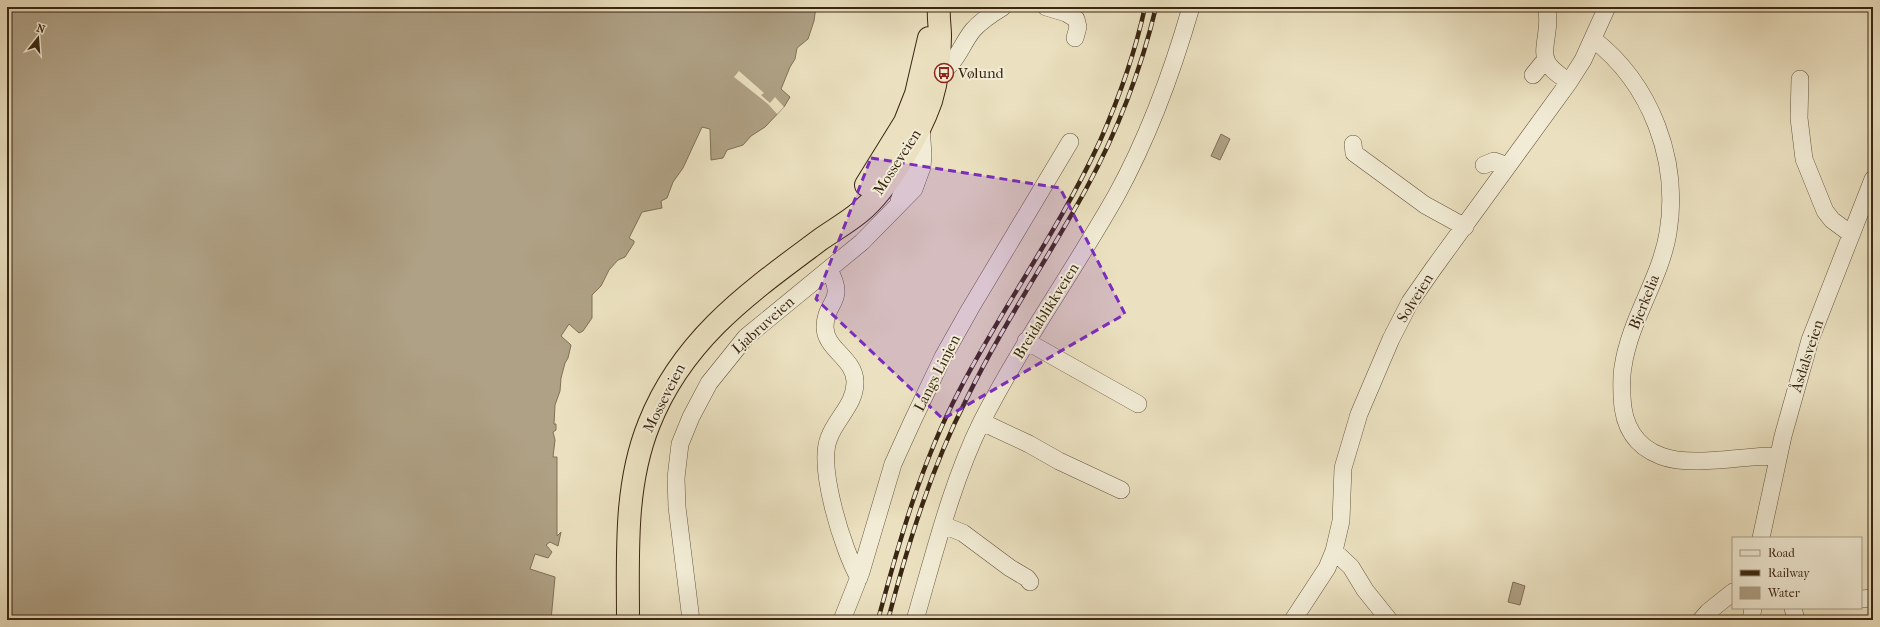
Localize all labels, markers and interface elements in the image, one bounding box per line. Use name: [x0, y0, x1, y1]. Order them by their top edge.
north arrow: [18, 18, 58, 58]
text: N: [35, 21, 47, 37]
bus stop icon: Vølund: [933, 62, 955, 84]
place label: Vølund: [957, 64, 1005, 82]
street label: Mosseveien: [869, 126, 925, 198]
street label: Breidablikkveien: [1009, 259, 1083, 362]
street label: Solveien: [1393, 270, 1437, 326]
street label: Bjerkelia: [1625, 271, 1664, 332]
street label: Ljabruveien: [728, 292, 798, 358]
street label: Åsdalsveien: [1787, 317, 1827, 395]
street label: Langs Linjen: [910, 331, 964, 414]
street label: Mosseveien: [639, 360, 689, 435]
legend: [1732, 537, 1862, 609]
text: Road: [1768, 546, 1795, 560]
text: Railway: [1768, 566, 1810, 580]
text: Water: [1767, 586, 1801, 600]

